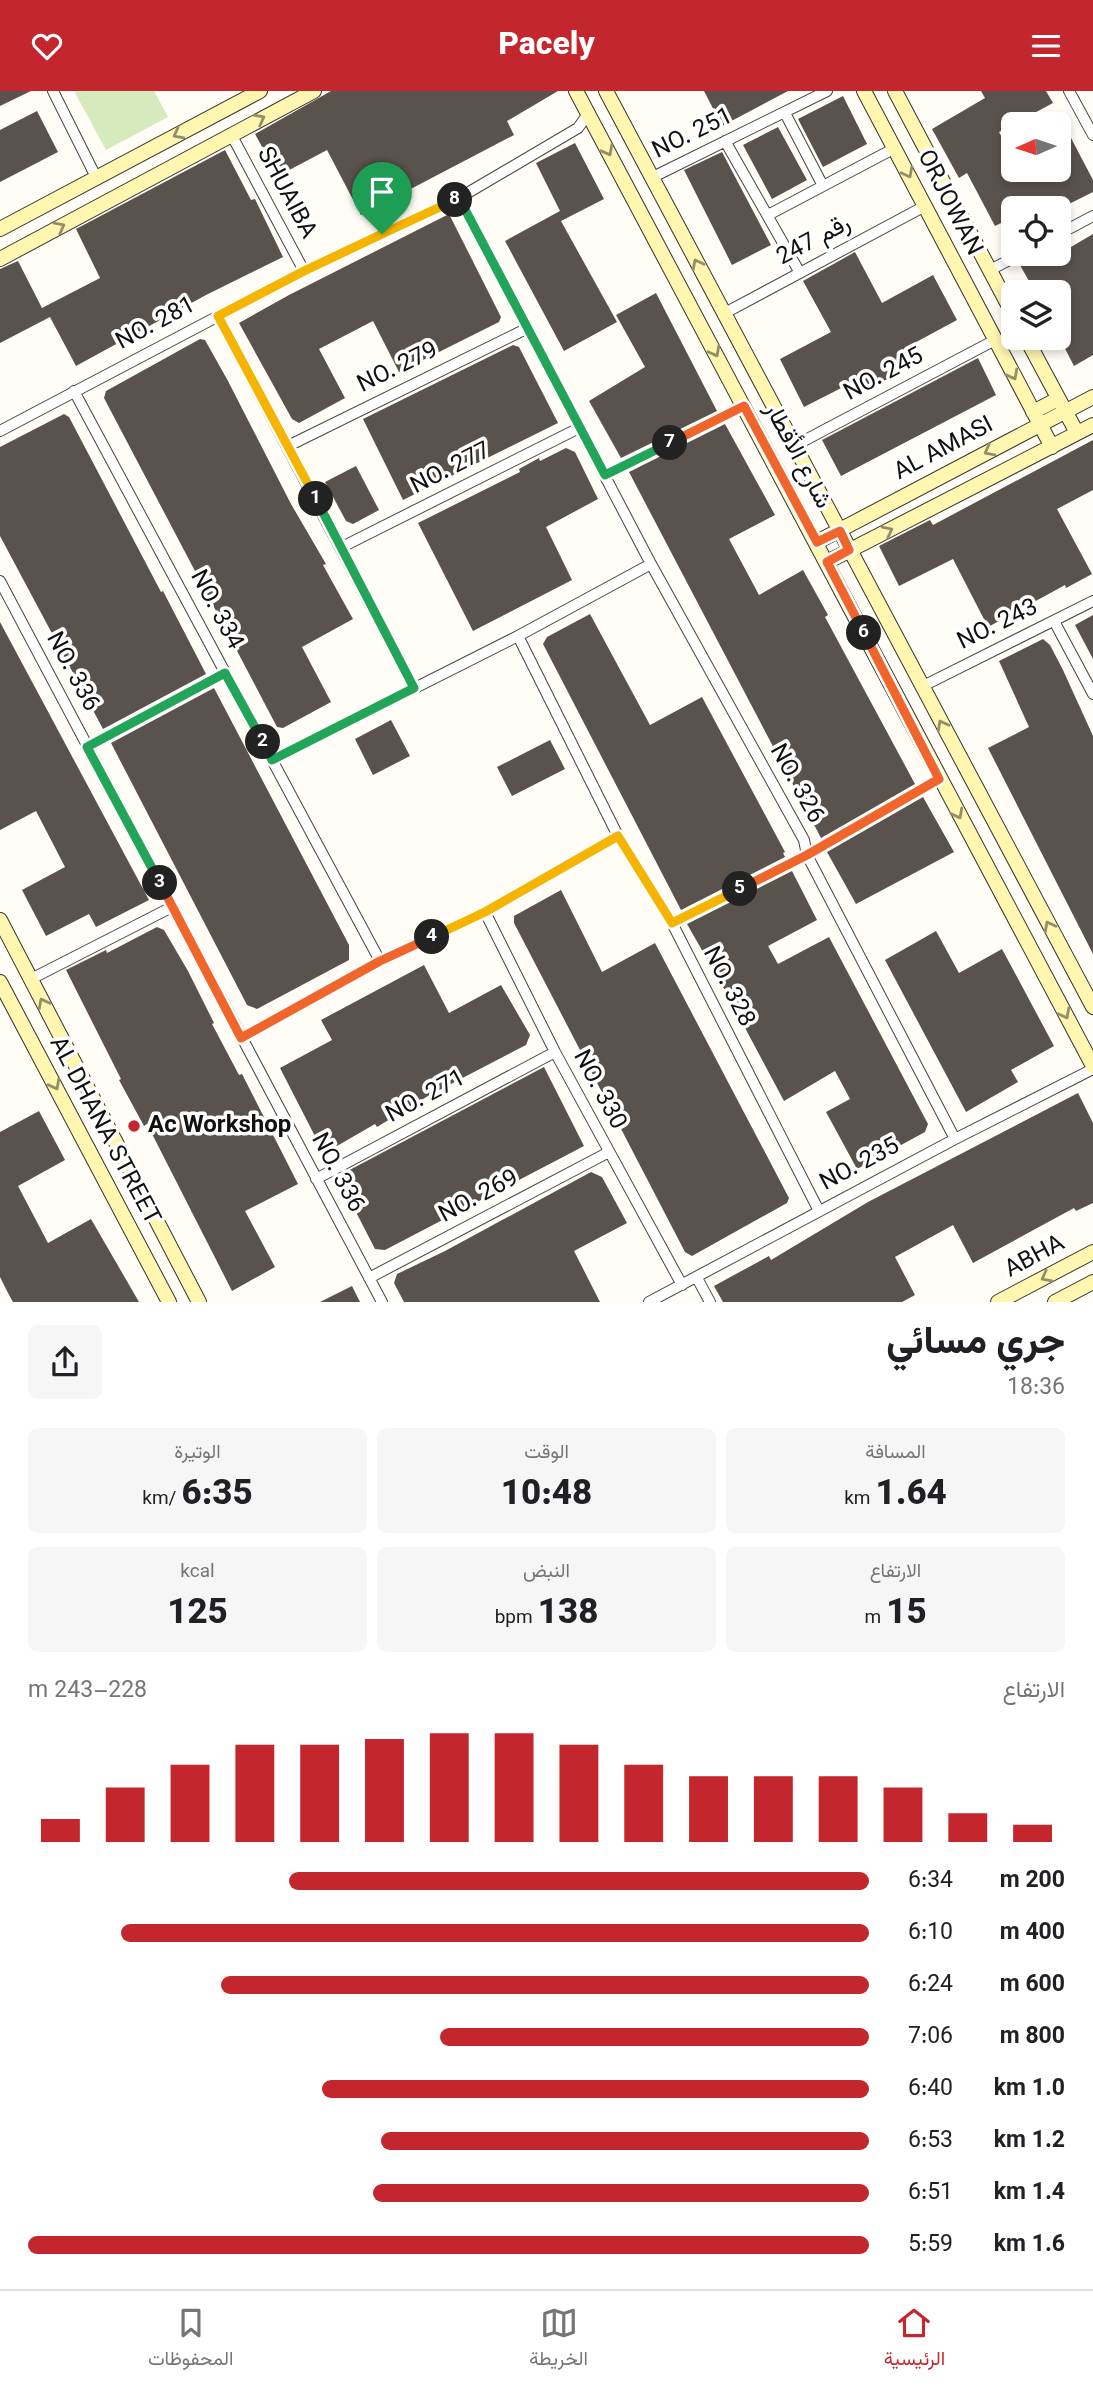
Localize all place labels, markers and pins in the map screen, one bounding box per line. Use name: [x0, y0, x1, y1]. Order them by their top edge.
pin: [352, 162, 412, 234]
pin: 8: [438, 183, 472, 217]
pin: 7: [652, 425, 688, 461]
pin: 1: [298, 481, 334, 517]
pin: 6: [846, 615, 882, 651]
pin: 2: [246, 725, 280, 759]
pin: 3: [142, 865, 178, 901]
pin: 5: [722, 871, 758, 907]
pin: 4: [414, 919, 450, 955]
place label: Ac Workshop: [148, 1107, 291, 1145]
marker: Ac Workshop: [126, 1118, 142, 1134]

